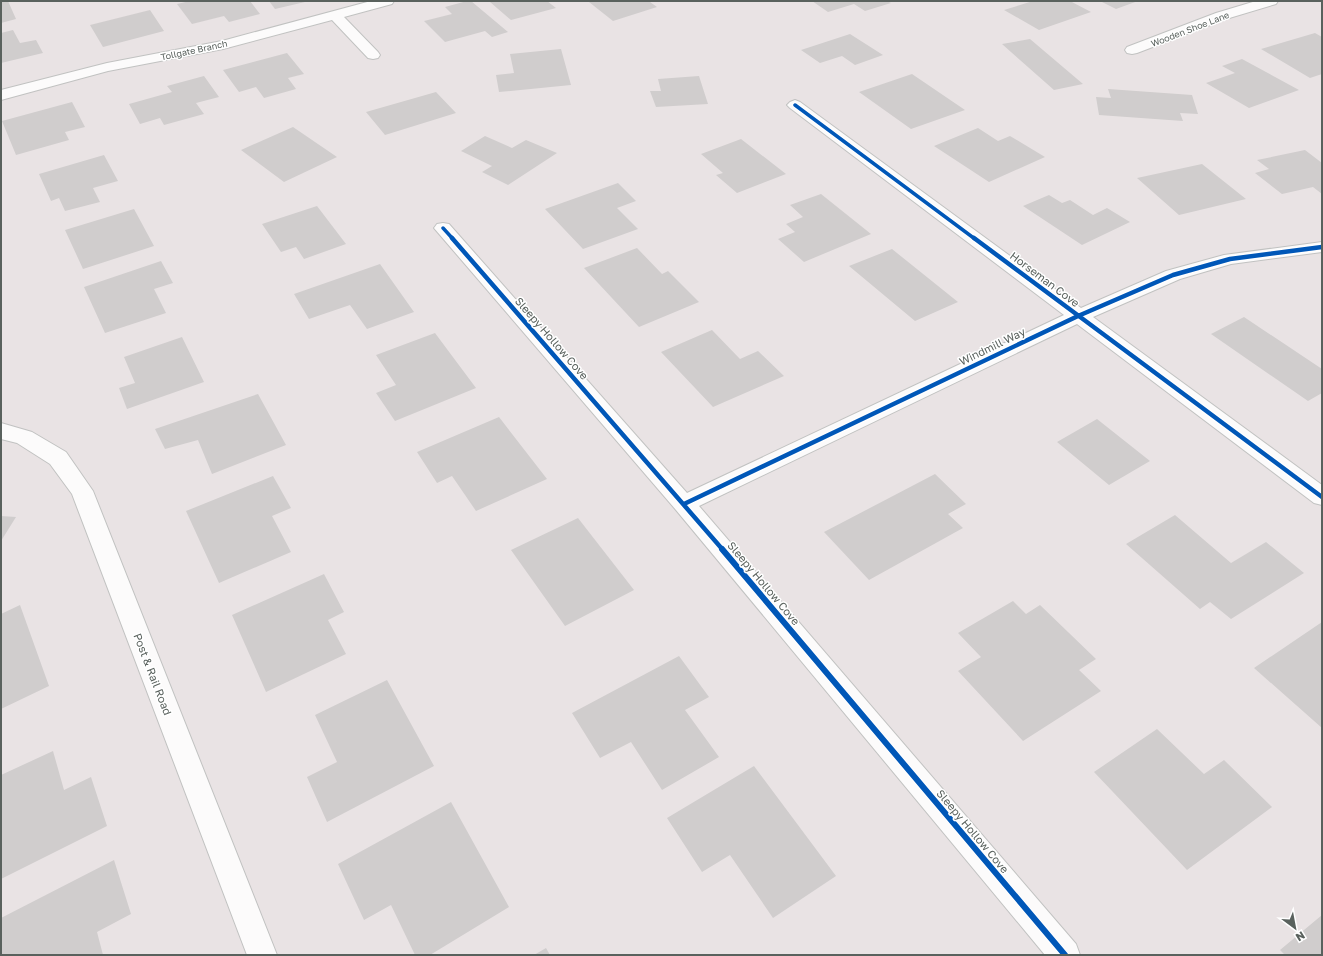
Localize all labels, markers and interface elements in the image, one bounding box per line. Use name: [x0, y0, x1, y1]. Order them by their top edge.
street label: Wooden Shoe Lane: [1149, 9, 1231, 49]
street label: Tollgate Branch: [160, 38, 228, 62]
street label: Horseman Cove: [1008, 249, 1082, 309]
street label: Sleepy Hollow Cove: [513, 294, 591, 382]
street label: Windmill Way: [957, 324, 1027, 368]
street label: Sleepy Hollow Cove: [725, 539, 803, 627]
street label: Post & Rail Road: [131, 631, 175, 717]
street label: Sleepy Hollow Cove: [934, 787, 1012, 875]
north arrow: [1275, 908, 1315, 948]
text: N: [1294, 929, 1308, 945]

